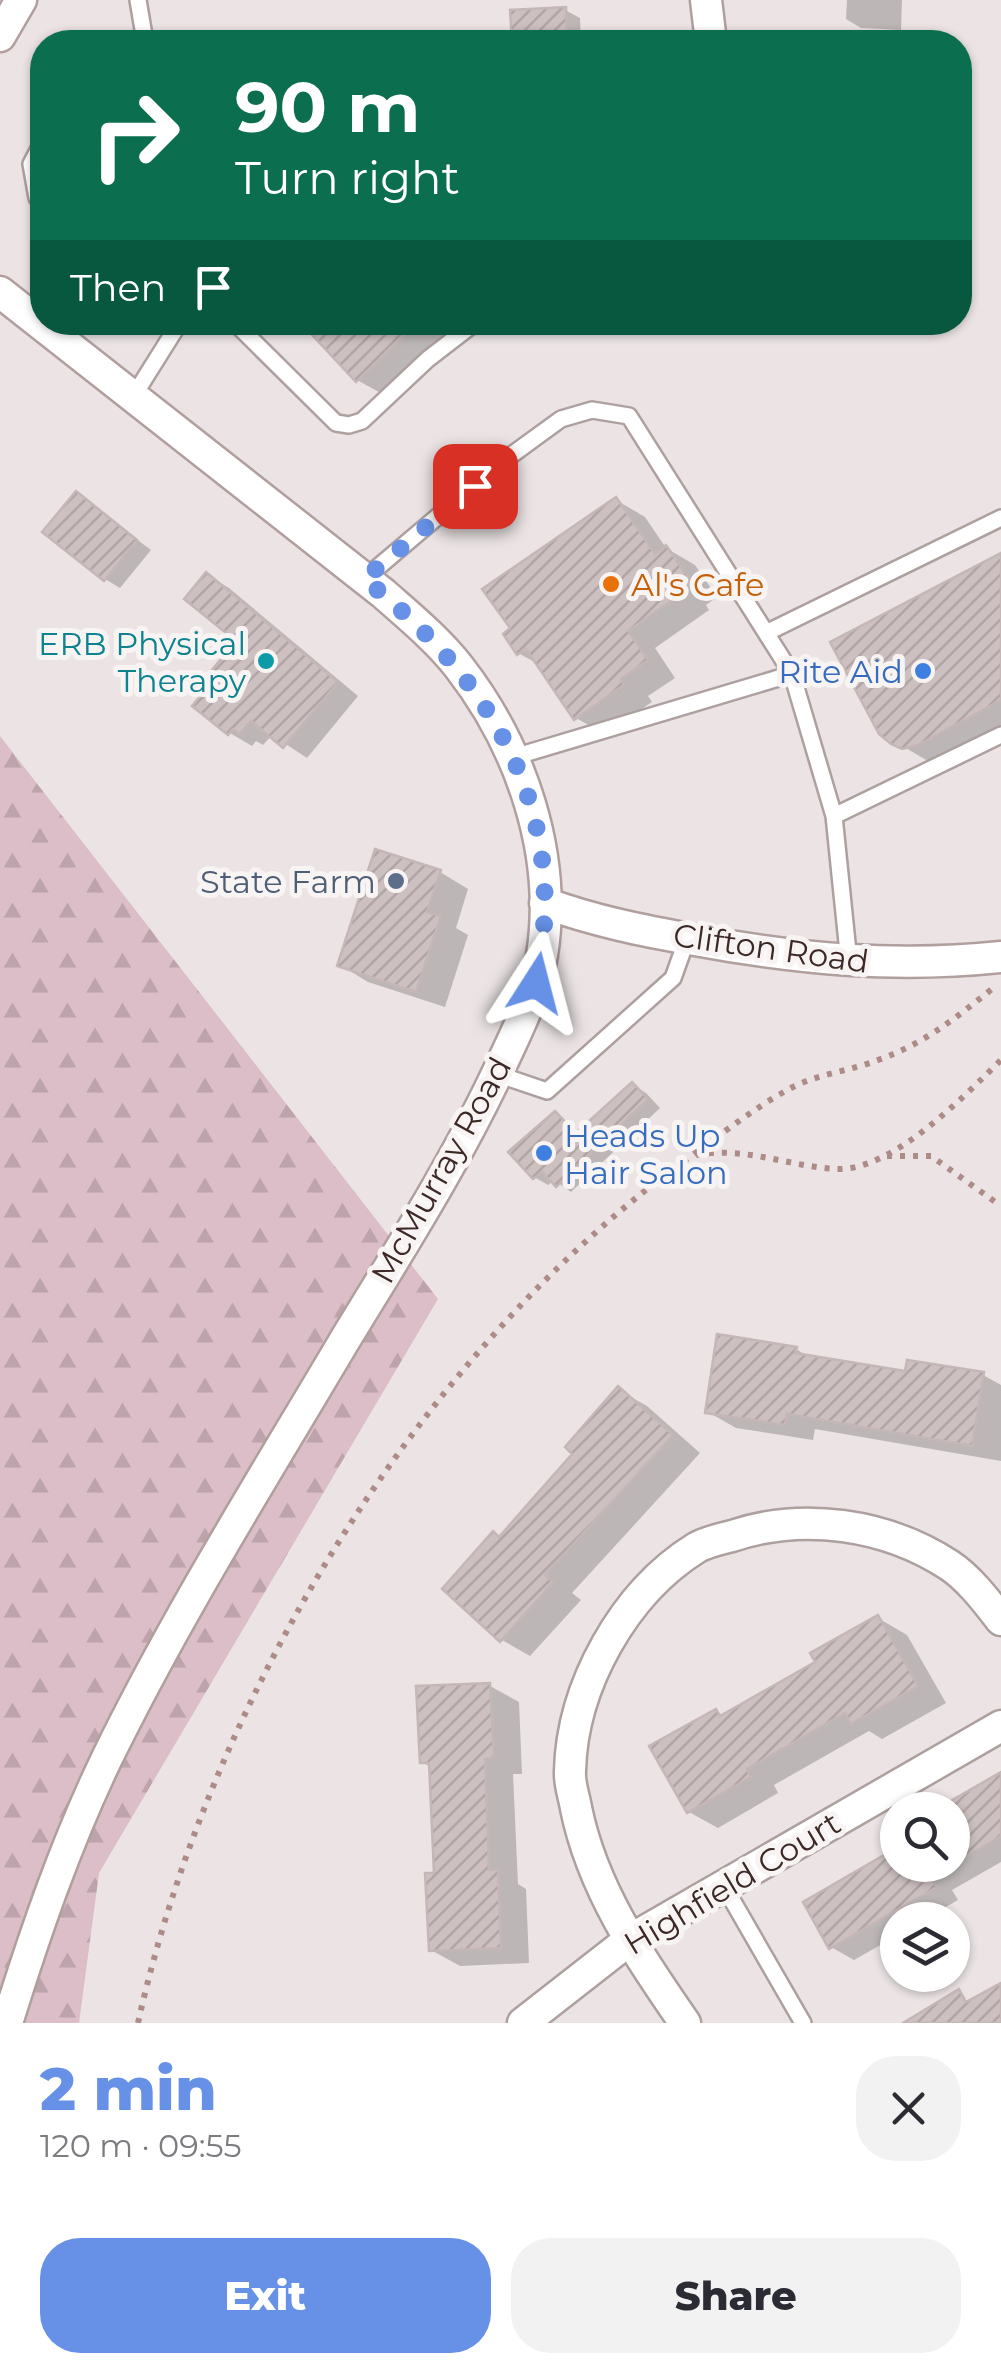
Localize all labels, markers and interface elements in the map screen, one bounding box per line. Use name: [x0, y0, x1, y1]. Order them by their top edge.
text: 90 m: [235, 64, 420, 150]
icon: right: [70, 70, 200, 200]
text: Turn right: [235, 150, 460, 205]
icon: arrive: [186, 260, 241, 315]
text: Then: [70, 264, 166, 311]
pin: [433, 444, 518, 529]
icon: arrive: [448, 459, 503, 514]
place label: Al's Cafe: [631, 565, 764, 604]
marker: Al's Cafe: [600, 573, 622, 595]
place label: ERB Physical Therapy: [38, 624, 247, 700]
marker: ERB Physical Therapy: [255, 650, 277, 672]
place label: Rite Aid: [778, 652, 903, 691]
marker: Rite Aid: [912, 660, 934, 682]
place label: State Farm: [200, 862, 376, 901]
marker: State Farm: [385, 870, 407, 892]
street label: Clifton Road: [671, 915, 871, 981]
position arrow: [484, 931, 588, 1035]
street label: McMurray Road: [363, 1050, 519, 1290]
place label: Heads Up Hair Salon: [564, 1116, 728, 1192]
marker: Heads Up Hair Salon: [533, 1142, 555, 1164]
map controls: [880, 1792, 970, 1992]
button: search: [880, 1792, 970, 1882]
street label: Highfield Court: [617, 1803, 847, 1963]
button: layers: [880, 1902, 970, 1992]
text: 2 min: [40, 2052, 217, 2125]
button: close: [856, 2056, 961, 2161]
text: 120 m · 09:55: [40, 2126, 242, 2165]
button: Exit: [40, 2238, 491, 2353]
button: Share: [511, 2238, 961, 2353]

